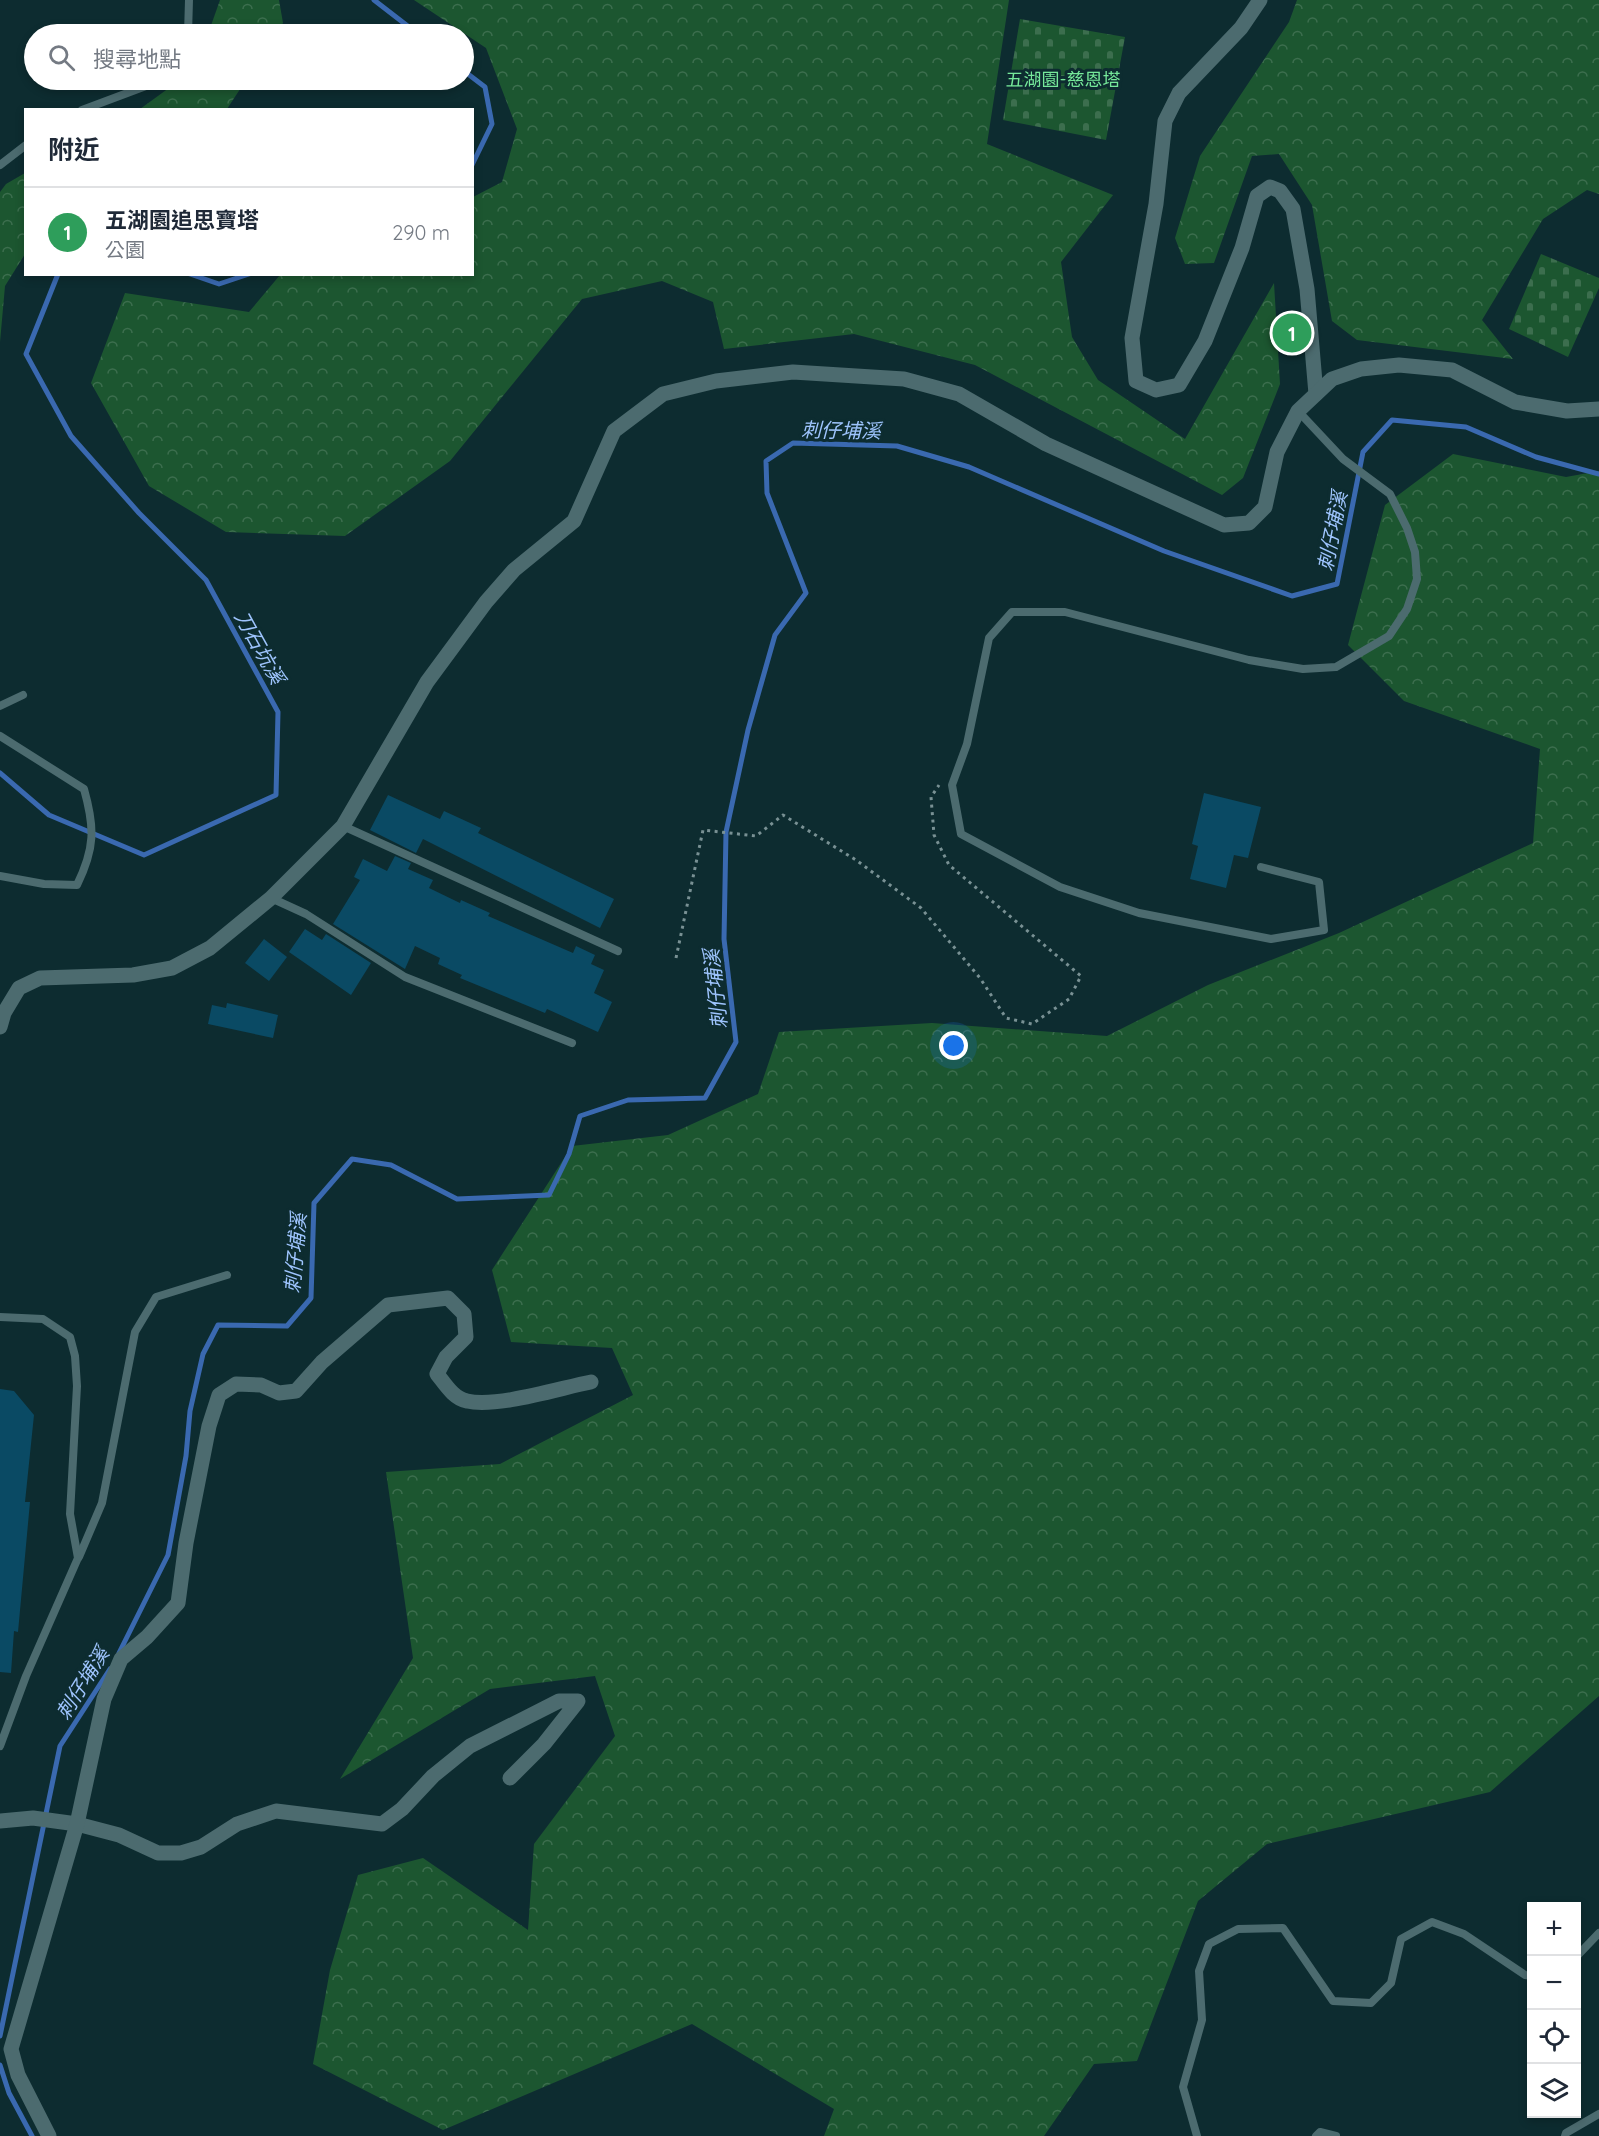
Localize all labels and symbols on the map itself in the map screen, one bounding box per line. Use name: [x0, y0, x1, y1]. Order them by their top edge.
park label: 五湖園-慈恩塔: [1005, 68, 1121, 91]
pin: 1: [1272, 310, 1312, 356]
water label: 刺仔埔溪: [801, 417, 884, 443]
water label: 刺仔埔溪: [1312, 486, 1352, 573]
water label: 刀石坑溪: [230, 606, 292, 691]
water label: 刺仔埔溪: [698, 945, 732, 1030]
your location: [939, 1031, 968, 1060]
water label: 刺仔埔溪: [279, 1209, 311, 1294]
water label: 刺仔埔溪: [50, 1640, 115, 1724]

